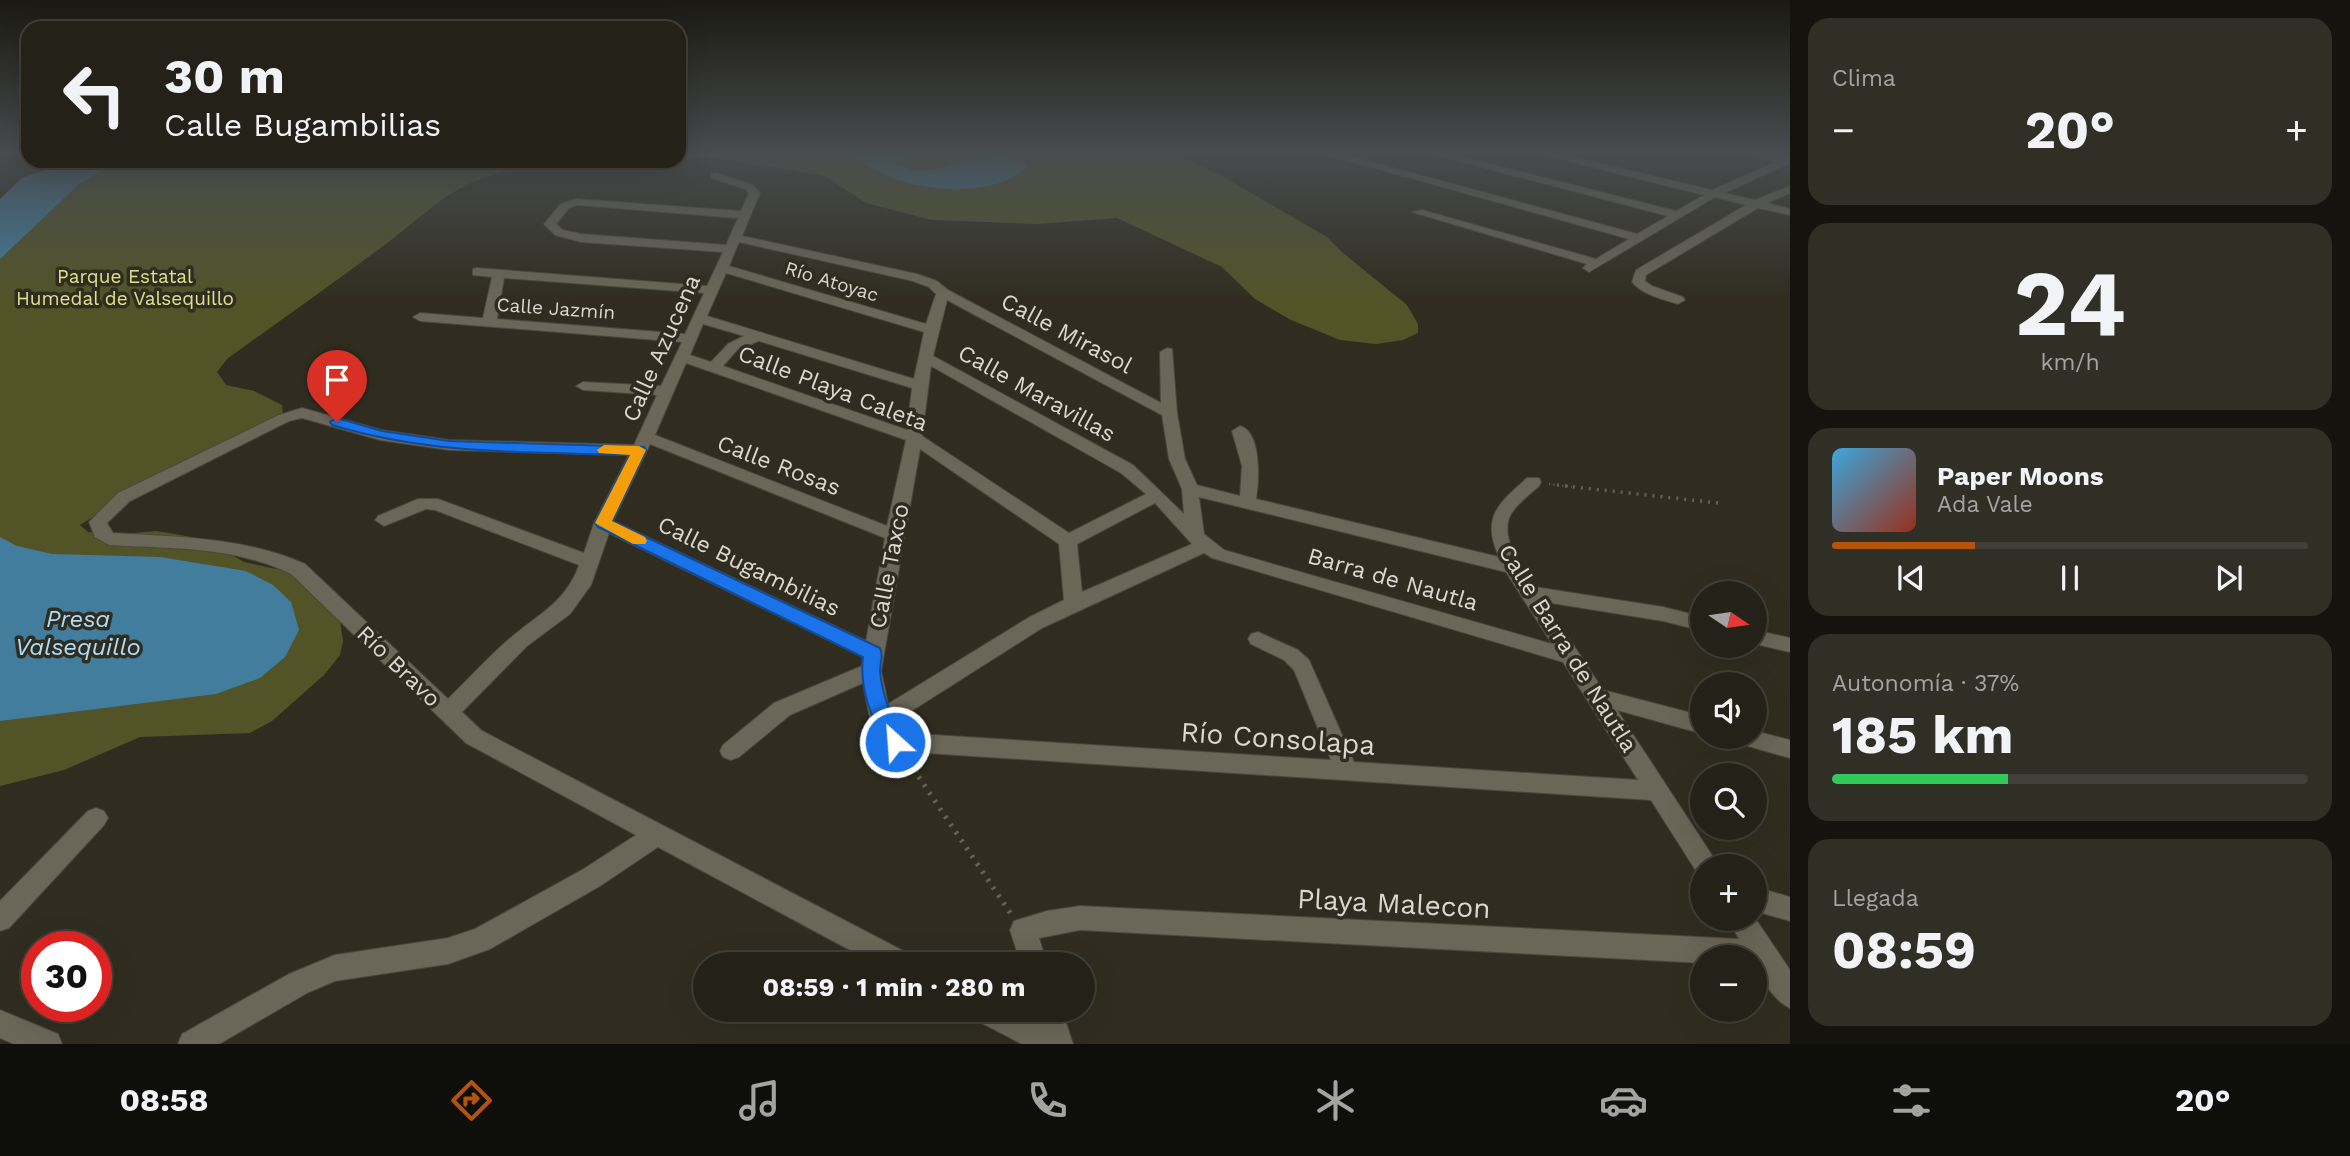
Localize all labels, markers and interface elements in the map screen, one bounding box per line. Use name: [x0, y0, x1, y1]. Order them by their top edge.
text: 30 m: [164, 47, 285, 105]
icon: left: [49, 49, 140, 140]
text: Clima: [1832, 65, 1896, 92]
text: 20°: [2025, 100, 2115, 161]
text: Calle Bugambilias: [164, 106, 441, 144]
text: −: [1832, 108, 1855, 152]
text: +: [2285, 108, 2308, 152]
text: 24: [2014, 250, 2126, 357]
street label: Río Atoyac: [782, 256, 881, 307]
park label: Parque Estatal Humedal de Valsequillo: [16, 265, 234, 310]
street label: Calle Azucena: [617, 270, 706, 426]
street label: Calle Mirasol: [997, 288, 1137, 379]
street label: Calle Jazmín: [496, 293, 616, 324]
street label: Calle Maravillas: [953, 339, 1120, 448]
street label: Calle Playa Caleta: [734, 340, 931, 437]
text: km/h: [2040, 349, 2100, 376]
pin: [307, 350, 367, 422]
icon: arrive: [318, 361, 356, 399]
street label: Calle Rosas: [713, 430, 844, 501]
text: Paper Moons: [1937, 461, 2104, 491]
text: Ada Vale: [1937, 491, 2033, 518]
street label: Calle Taxco: [864, 501, 915, 631]
street label: Calle Bugambilias: [653, 511, 844, 622]
street label: Calle Barra de Nautla: [1493, 539, 1643, 757]
street label: Barra de Nautla: [1305, 542, 1481, 617]
icon: previous: [1892, 559, 1930, 597]
icon: pause: [2051, 559, 2089, 597]
icon: next: [2210, 559, 2248, 597]
north arrow: [1690, 581, 1768, 658]
map controls: [1690, 581, 1767, 1022]
water label: Presa Valsequillo: [15, 605, 141, 661]
street label: Río Bravo: [351, 620, 446, 713]
text: Autonomía · 37%: [1832, 670, 2019, 697]
button: sound: [1690, 672, 1767, 749]
position arrow: [858, 705, 932, 779]
text: 185 km: [1832, 705, 2013, 766]
street label: Río Consolapa: [1180, 715, 1377, 762]
button: search: [1690, 763, 1767, 840]
button: +: [1690, 854, 1767, 931]
street label: Playa Malecon: [1296, 882, 1492, 925]
text: Llegada: [1832, 885, 1919, 912]
text: 08:59: [1832, 920, 1976, 981]
speed limit sign: 30: [21, 931, 112, 1022]
button: −: [1690, 945, 1767, 1022]
text: 08:59 · 1 min · 280 m: [762, 972, 1026, 1002]
icon: directions: [447, 1076, 496, 1125]
icon: music: [735, 1076, 784, 1125]
icon: phone: [1023, 1076, 1072, 1125]
icon: climate: [1311, 1076, 1360, 1125]
icon: car: [1599, 1076, 1648, 1125]
icon: filters: [1887, 1076, 1936, 1125]
text: 08:58: [119, 1081, 209, 1119]
text: 20°: [2175, 1081, 2231, 1119]

